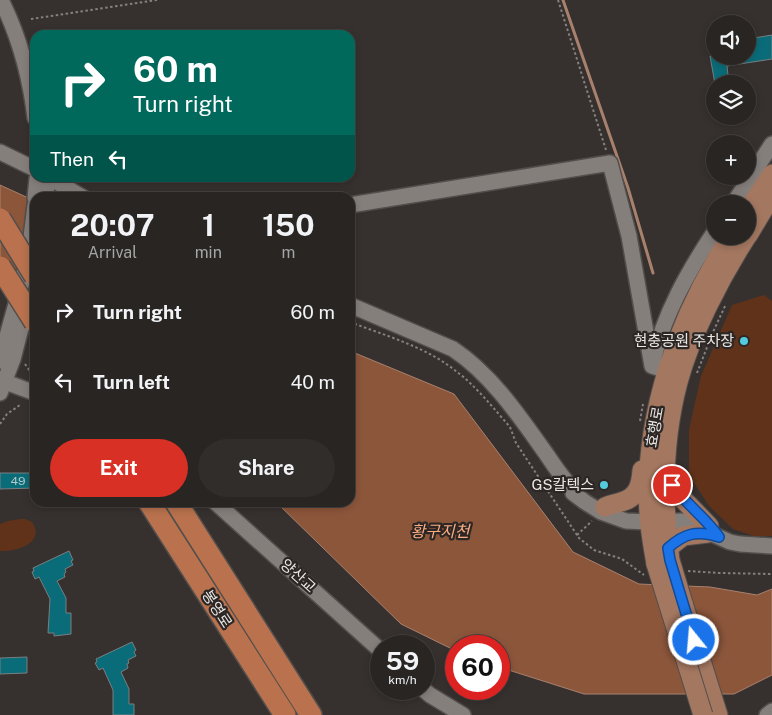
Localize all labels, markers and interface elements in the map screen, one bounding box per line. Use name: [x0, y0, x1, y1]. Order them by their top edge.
map controls: [706, 15, 756, 245]
button: sound: [706, 15, 756, 65]
text: 60 m: [133, 49, 218, 90]
icon: right: [50, 50, 115, 115]
button: layers: [706, 75, 756, 125]
text: Turn right: [133, 91, 233, 117]
button: +: [706, 135, 756, 185]
icon: left: [104, 145, 132, 173]
text: Then: [50, 148, 94, 170]
button: −: [706, 195, 756, 245]
text: 20:07: [70, 207, 154, 243]
text: 1: [202, 207, 215, 243]
text: 150: [262, 207, 315, 243]
text: Arrival: [88, 243, 137, 262]
text: min: [195, 243, 222, 262]
text: m: [282, 243, 295, 262]
icon: right: [50, 298, 78, 326]
text: Turn right: [93, 301, 182, 323]
text: 60 m: [291, 301, 335, 323]
place label: 현충공원 주차장: [634, 332, 734, 349]
marker: 현충공원 주차장: [738, 335, 750, 347]
icon: left: [50, 368, 78, 396]
text: Turn left: [93, 371, 170, 393]
text: 40 m: [290, 371, 335, 393]
street label: 효행로: [643, 405, 666, 449]
button: Exit: [50, 439, 188, 497]
button: Share: [198, 439, 335, 497]
pin: [651, 464, 693, 506]
icon: arrive: [658, 471, 686, 499]
house number: 49: [10, 474, 26, 488]
place label: GS칼텍스: [532, 476, 594, 493]
marker: GS칼텍스: [598, 479, 610, 491]
water label: 황구지천: [411, 522, 472, 541]
street label: 양산교: [277, 555, 319, 596]
street label: 봉영로: [199, 587, 236, 631]
position arrow: [667, 613, 719, 665]
speed limit sign: 60: [445, 635, 510, 700]
text: 59: [386, 646, 419, 676]
text: km/h: [388, 673, 417, 687]

